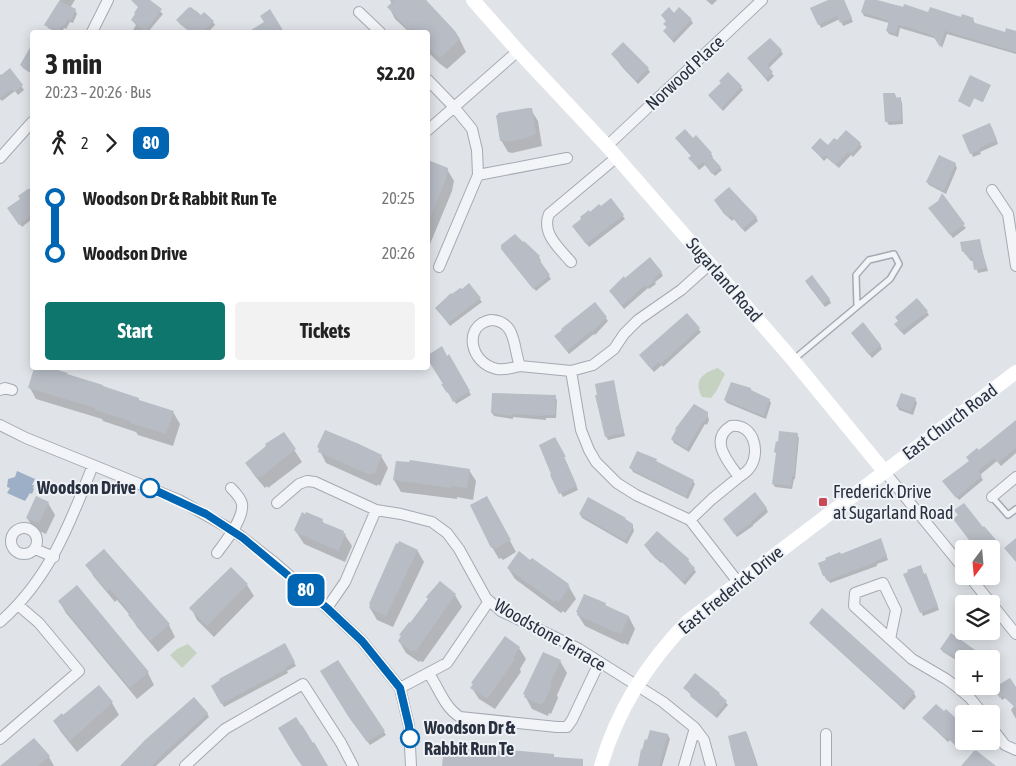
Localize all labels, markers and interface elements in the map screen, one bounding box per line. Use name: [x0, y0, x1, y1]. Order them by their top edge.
street label: Norwood Place: [641, 31, 728, 114]
text: 3 min: [45, 48, 102, 80]
text: $2.20: [377, 62, 415, 84]
text: 20:23 – 20:26 · Bus: [45, 83, 151, 101]
icon: walk: [45, 129, 73, 157]
icon: forward: [97, 129, 125, 157]
text: 80: [143, 132, 159, 153]
text: 2: [81, 134, 89, 152]
text: Woodson Dr & Rabbit Run Te: [83, 187, 277, 209]
text: 20:25: [382, 189, 415, 207]
street label: Sugarland Road: [682, 233, 767, 326]
text: Woodson Drive: [83, 242, 187, 264]
text: 20:26: [382, 244, 415, 262]
button: Start: [45, 302, 225, 360]
button: Tickets: [235, 302, 415, 360]
street label: East Church Road: [898, 379, 1001, 464]
place label: Woodson Drive: [36, 477, 136, 498]
marker: Woodson Drive: [140, 478, 160, 498]
place label: Frederick Drive at Sugarland Road: [833, 481, 954, 523]
marker: Frederick Drive at Sugarland Road: [817, 496, 829, 508]
north arrow: [955, 540, 1000, 585]
map controls: [955, 540, 1000, 750]
street label: East Frederick Drive: [674, 541, 787, 638]
line badge: 80: [284, 574, 328, 606]
text: 80: [298, 579, 314, 600]
street label: Woodstone Terrace: [491, 594, 610, 675]
button: layers: [955, 595, 1000, 640]
button: +: [955, 650, 1000, 695]
button: −: [955, 705, 1000, 750]
place label: Woodson Dr & Rabbit Run Te: [423, 717, 516, 759]
marker: Woodson Dr & Rabbit Run Te: [400, 728, 420, 748]

